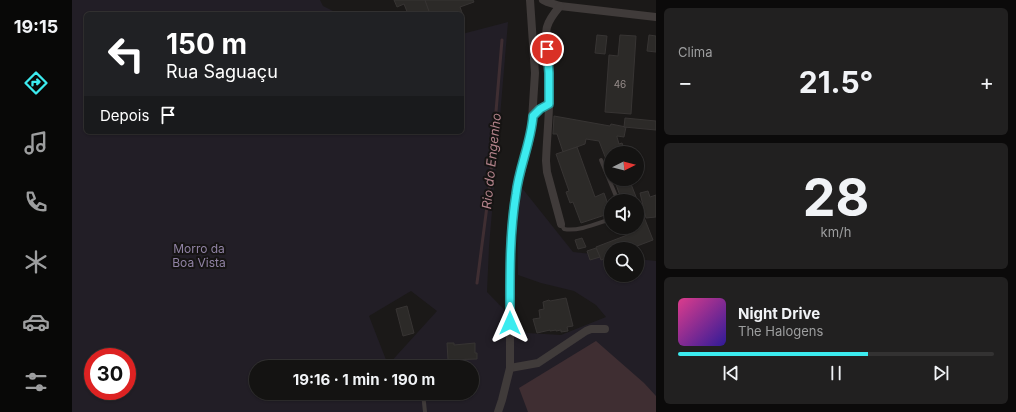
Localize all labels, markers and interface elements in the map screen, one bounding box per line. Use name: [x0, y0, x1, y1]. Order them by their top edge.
text: 19:15: [14, 16, 58, 37]
text: 150 m: [166, 27, 247, 61]
icon: left: [100, 28, 152, 80]
pin: [530, 32, 564, 66]
icon: arrive: [536, 38, 558, 60]
text: Clima: [678, 44, 712, 60]
text: Rua Saguaçu: [166, 61, 278, 82]
text: 21.5°: [799, 64, 873, 100]
icon: directions: [22, 69, 50, 97]
text: −: [678, 69, 693, 95]
text: +: [979, 69, 994, 95]
house number: 46: [614, 78, 626, 90]
icon: arrive: [157, 104, 179, 126]
text: Depois: [100, 106, 149, 125]
water label: Rio do Engenho: [478, 112, 504, 210]
icon: music: [22, 129, 50, 157]
north arrow: [604, 146, 644, 186]
map controls: [604, 146, 644, 282]
text: 28: [803, 166, 869, 229]
icon: phone: [22, 188, 50, 216]
button: sound: [604, 194, 644, 234]
text: km/h: [821, 224, 851, 240]
park label: Morro da Boa Vista: [172, 241, 226, 270]
button: search: [604, 242, 644, 282]
icon: climate: [22, 248, 50, 276]
position arrow: [489, 302, 531, 344]
text: Night Drive: [738, 304, 820, 323]
icon: car: [22, 308, 50, 336]
text: The Halogens: [738, 323, 823, 339]
speed limit sign: 30: [84, 348, 136, 400]
icon: previous: [720, 362, 742, 384]
icon: pause: [825, 362, 847, 384]
icon: next: [930, 362, 952, 384]
icon: filters: [22, 368, 50, 396]
text: 19:16 · 1 min · 190 m: [293, 370, 435, 389]

